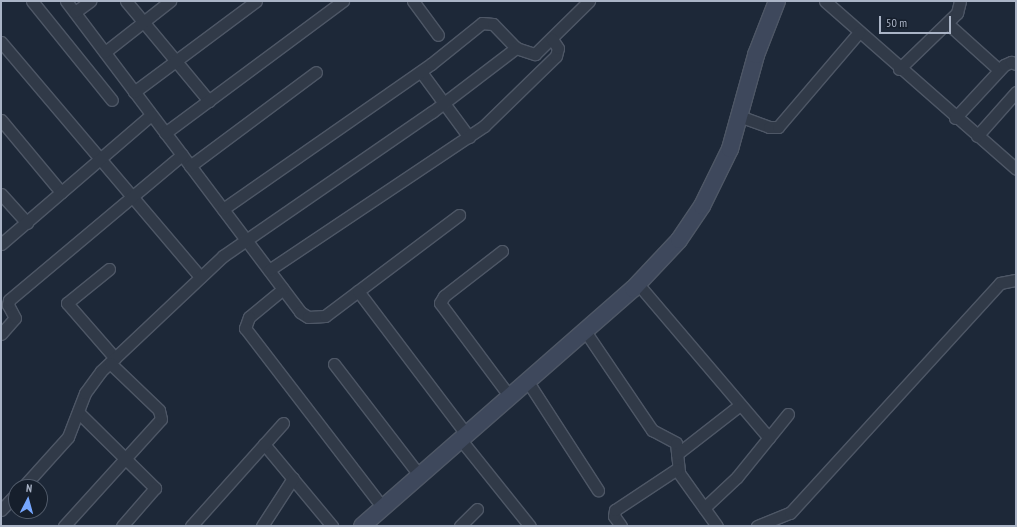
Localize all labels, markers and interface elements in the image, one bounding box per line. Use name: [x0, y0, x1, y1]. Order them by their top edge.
scale bar: [881, 8, 953, 34]
text: 50 m: [886, 15, 907, 30]
north arrow: [8, 479, 48, 519]
text: N: [25, 481, 33, 495]

